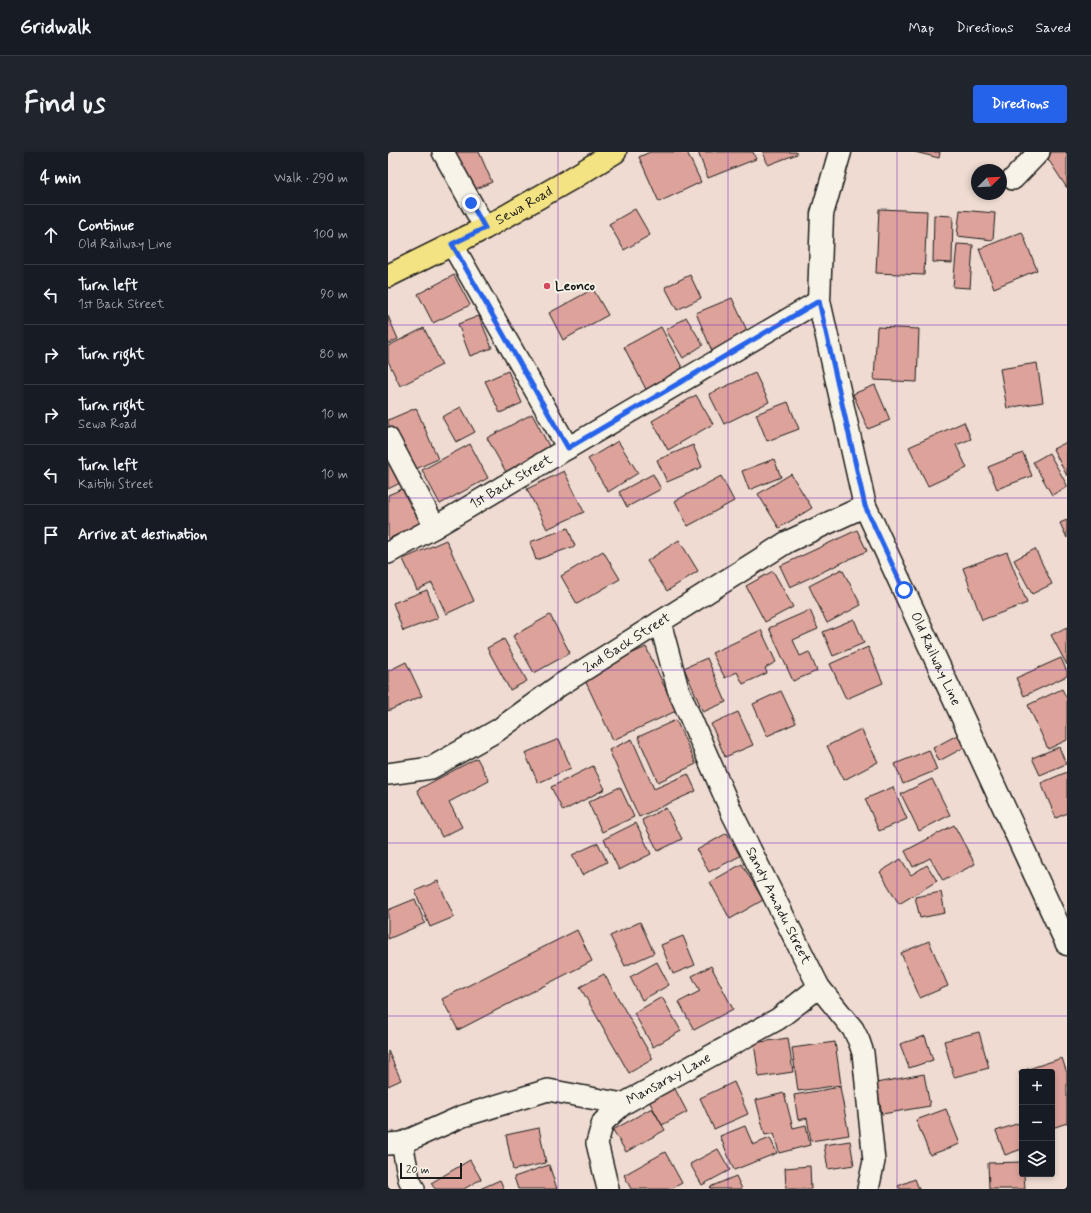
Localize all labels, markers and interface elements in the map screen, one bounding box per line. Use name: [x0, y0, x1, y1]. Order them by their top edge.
text: Gridwalk: [20, 15, 91, 40]
text: Map: [908, 19, 934, 37]
text: Directions: [956, 19, 1014, 37]
text: Saved: [1036, 19, 1071, 37]
button: Directions: [973, 85, 1067, 123]
text: Find us: [24, 86, 105, 123]
north arrow: [971, 164, 1007, 200]
text: 4 min: [40, 167, 81, 189]
text: Walk · 290 m: [274, 170, 348, 187]
street label: Sewa Road: [492, 182, 556, 229]
route end: [462, 194, 480, 212]
text: Continue: [78, 216, 134, 236]
icon: ahead: [40, 224, 62, 246]
text: 100 m: [313, 226, 348, 243]
text: Old Railway Line: [78, 236, 172, 253]
text: Turn left: [78, 276, 138, 296]
place label: Leonco: [555, 277, 596, 295]
marker: Leonco: [542, 281, 552, 291]
icon: left: [40, 284, 62, 306]
text: 90 m: [320, 286, 348, 303]
text: 1st Back Street: [78, 296, 164, 313]
icon: right: [40, 344, 62, 366]
text: Turn right: [78, 345, 145, 365]
text: 80 m: [319, 346, 348, 363]
text: Turn right: [78, 396, 145, 416]
icon: right: [40, 404, 62, 426]
text: 10 m: [321, 406, 348, 423]
text: Sewa Road: [78, 416, 137, 433]
street label: 1st Back Street: [466, 450, 556, 513]
text: Turn left: [78, 456, 138, 476]
icon: left: [40, 464, 62, 486]
text: 10 m: [321, 466, 348, 483]
text: Kaitibi Street: [78, 476, 153, 493]
icon: arrive: [40, 524, 62, 546]
text: Arrive at destination: [78, 525, 207, 545]
route start: [895, 581, 913, 599]
street label: 2nd Back Street: [580, 608, 674, 677]
street label: Old Railway Line: [906, 609, 965, 709]
street label: Sandy Amadu Street: [741, 844, 815, 968]
street label: Mansaray Lane: [623, 1049, 714, 1109]
map controls: [1019, 1069, 1055, 1177]
button: +: [1019, 1069, 1055, 1105]
button: −: [1019, 1105, 1055, 1141]
button: layers: [1019, 1141, 1055, 1177]
scale bar: [400, 1161, 462, 1180]
text: 20 m: [406, 1163, 429, 1177]

